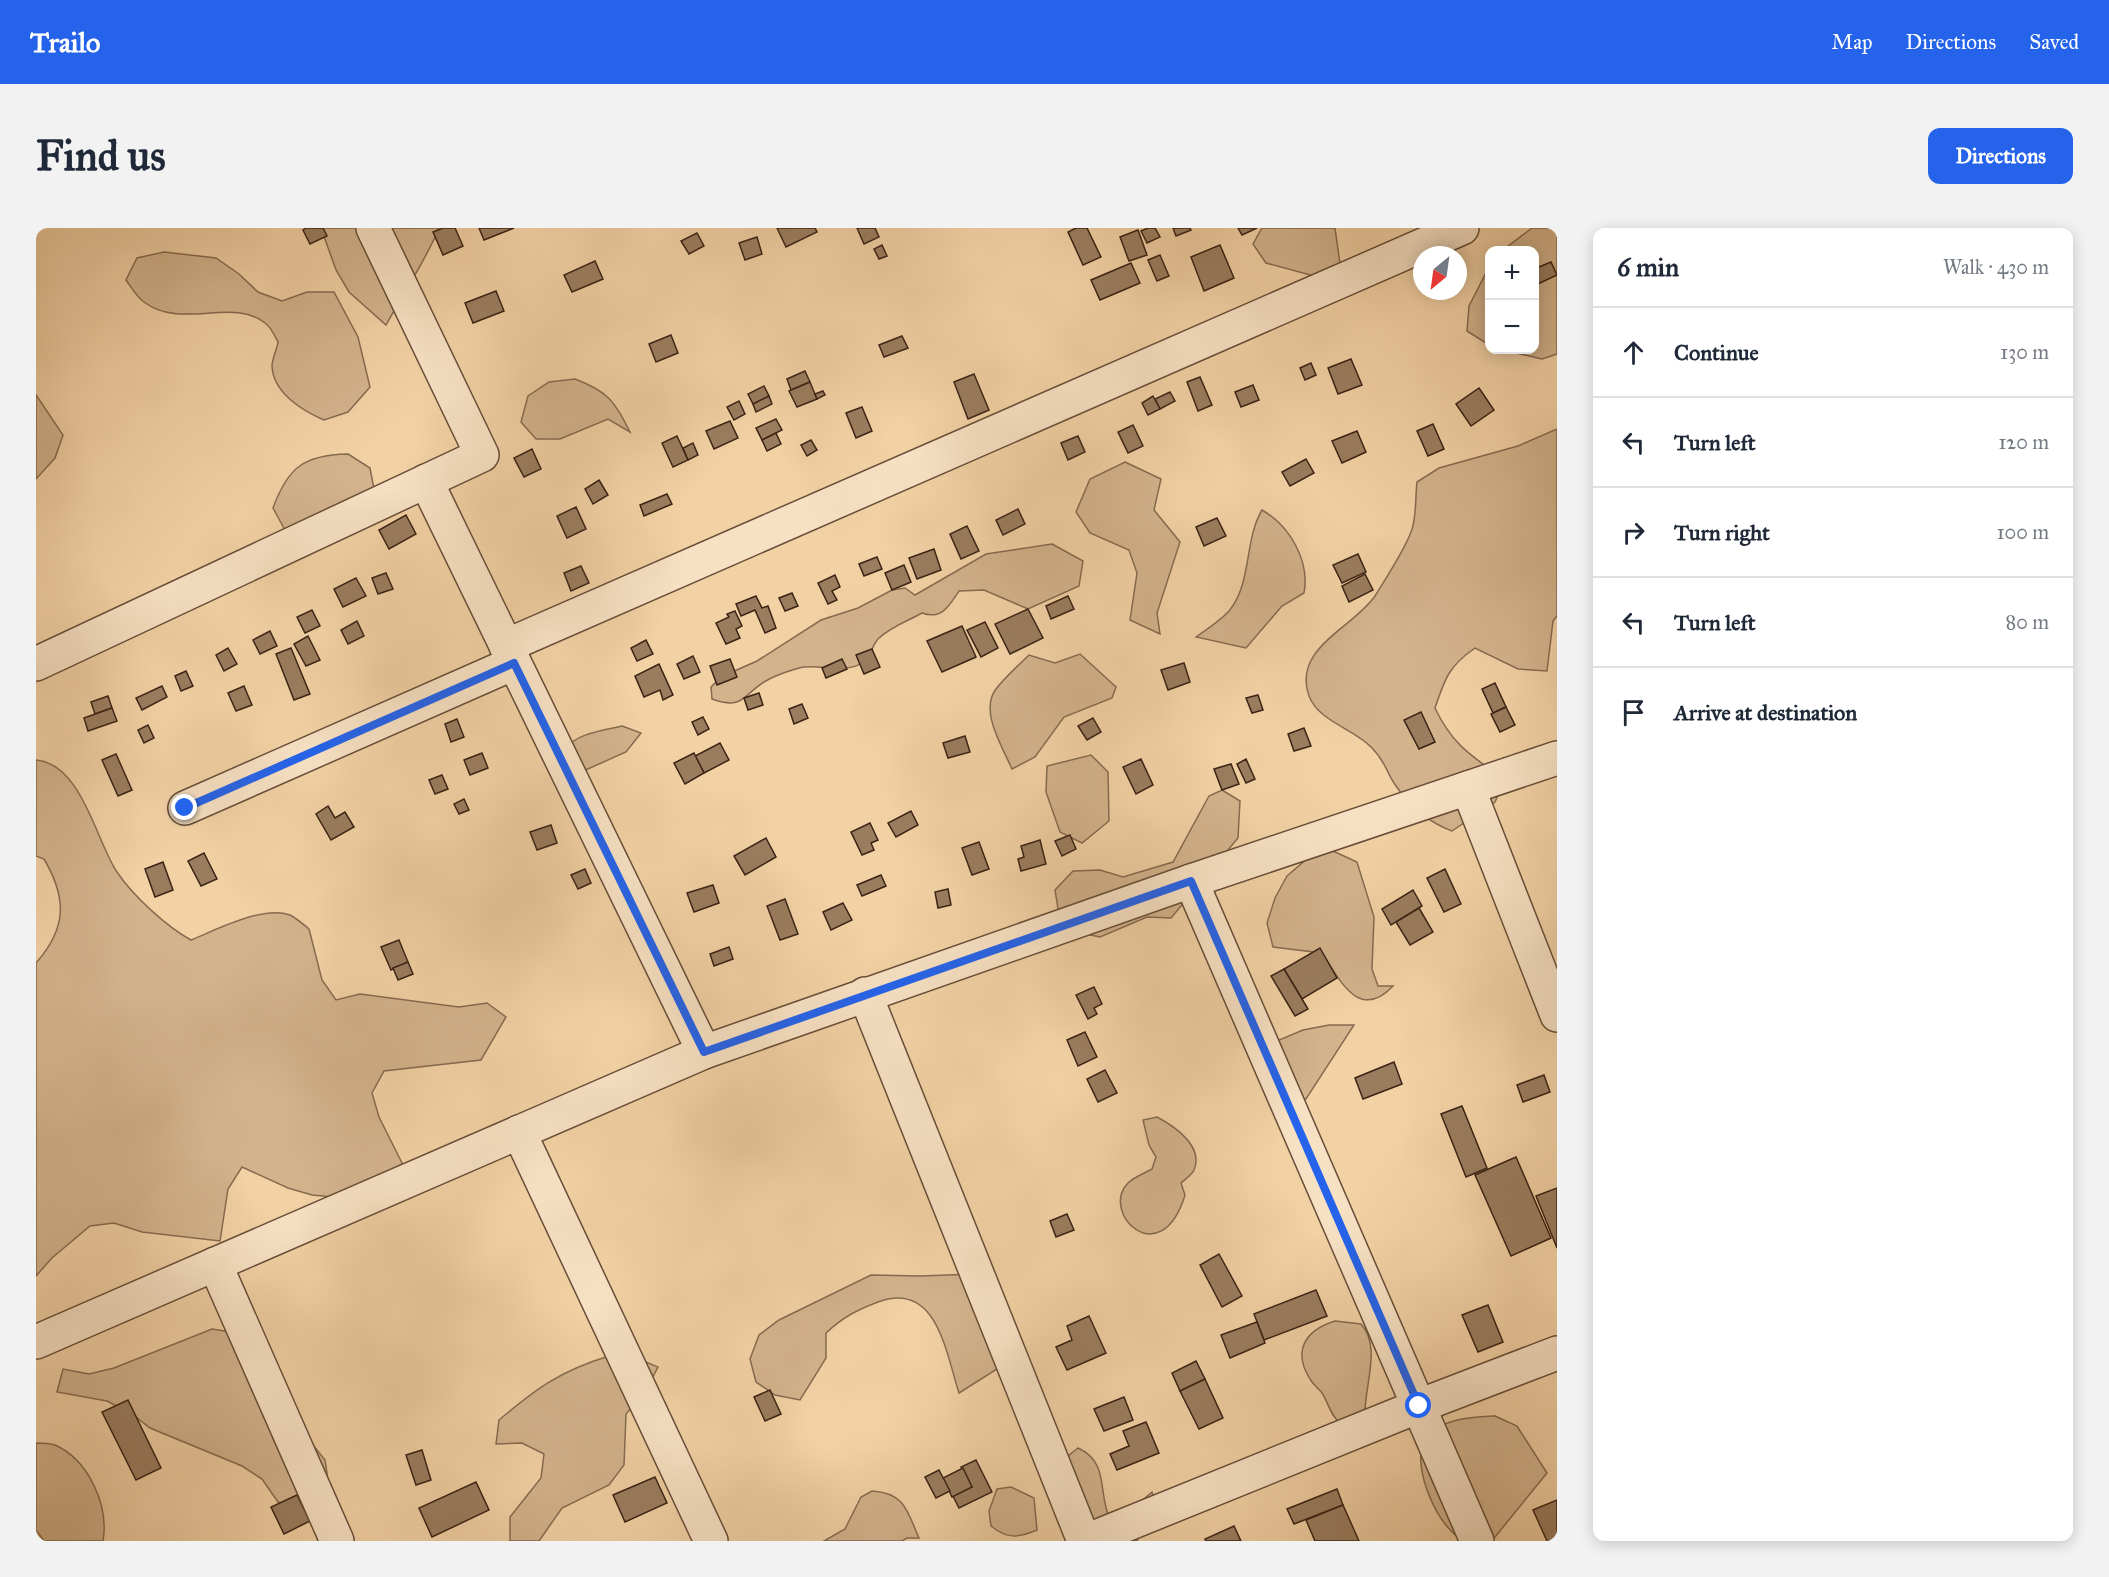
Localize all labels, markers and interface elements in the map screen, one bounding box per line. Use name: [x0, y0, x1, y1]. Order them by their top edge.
text: Trailo: [30, 25, 100, 60]
text: Map: [1832, 29, 1873, 55]
text: Directions: [1906, 29, 1996, 55]
text: Saved: [2029, 29, 2079, 55]
button: Directions: [1928, 128, 2073, 184]
text: Find us: [36, 130, 166, 182]
north arrow: [1413, 246, 1467, 300]
map controls: [1485, 246, 1539, 354]
button: +: [1485, 246, 1539, 300]
text: 6 min: [1617, 251, 1679, 283]
text: Walk · 430 m: [1943, 255, 2049, 279]
button: −: [1485, 300, 1539, 354]
icon: ahead: [1617, 336, 1650, 369]
text: Continue: [1674, 339, 1759, 366]
text: 130 m: [2000, 340, 2049, 364]
icon: left: [1617, 426, 1650, 459]
text: Turn left: [1674, 429, 1756, 456]
text: 120 m: [1998, 430, 2049, 454]
icon: right: [1617, 516, 1650, 549]
text: Turn right: [1674, 519, 1770, 546]
text: 100 m: [1997, 520, 2049, 544]
icon: left: [1617, 606, 1650, 639]
text: Turn left: [1674, 609, 1756, 636]
text: 80 m: [2006, 610, 2049, 634]
icon: arrive: [1617, 696, 1650, 729]
text: Arrive at destination: [1674, 699, 1857, 726]
route end: [171, 794, 197, 820]
route start: [1405, 1392, 1431, 1418]

